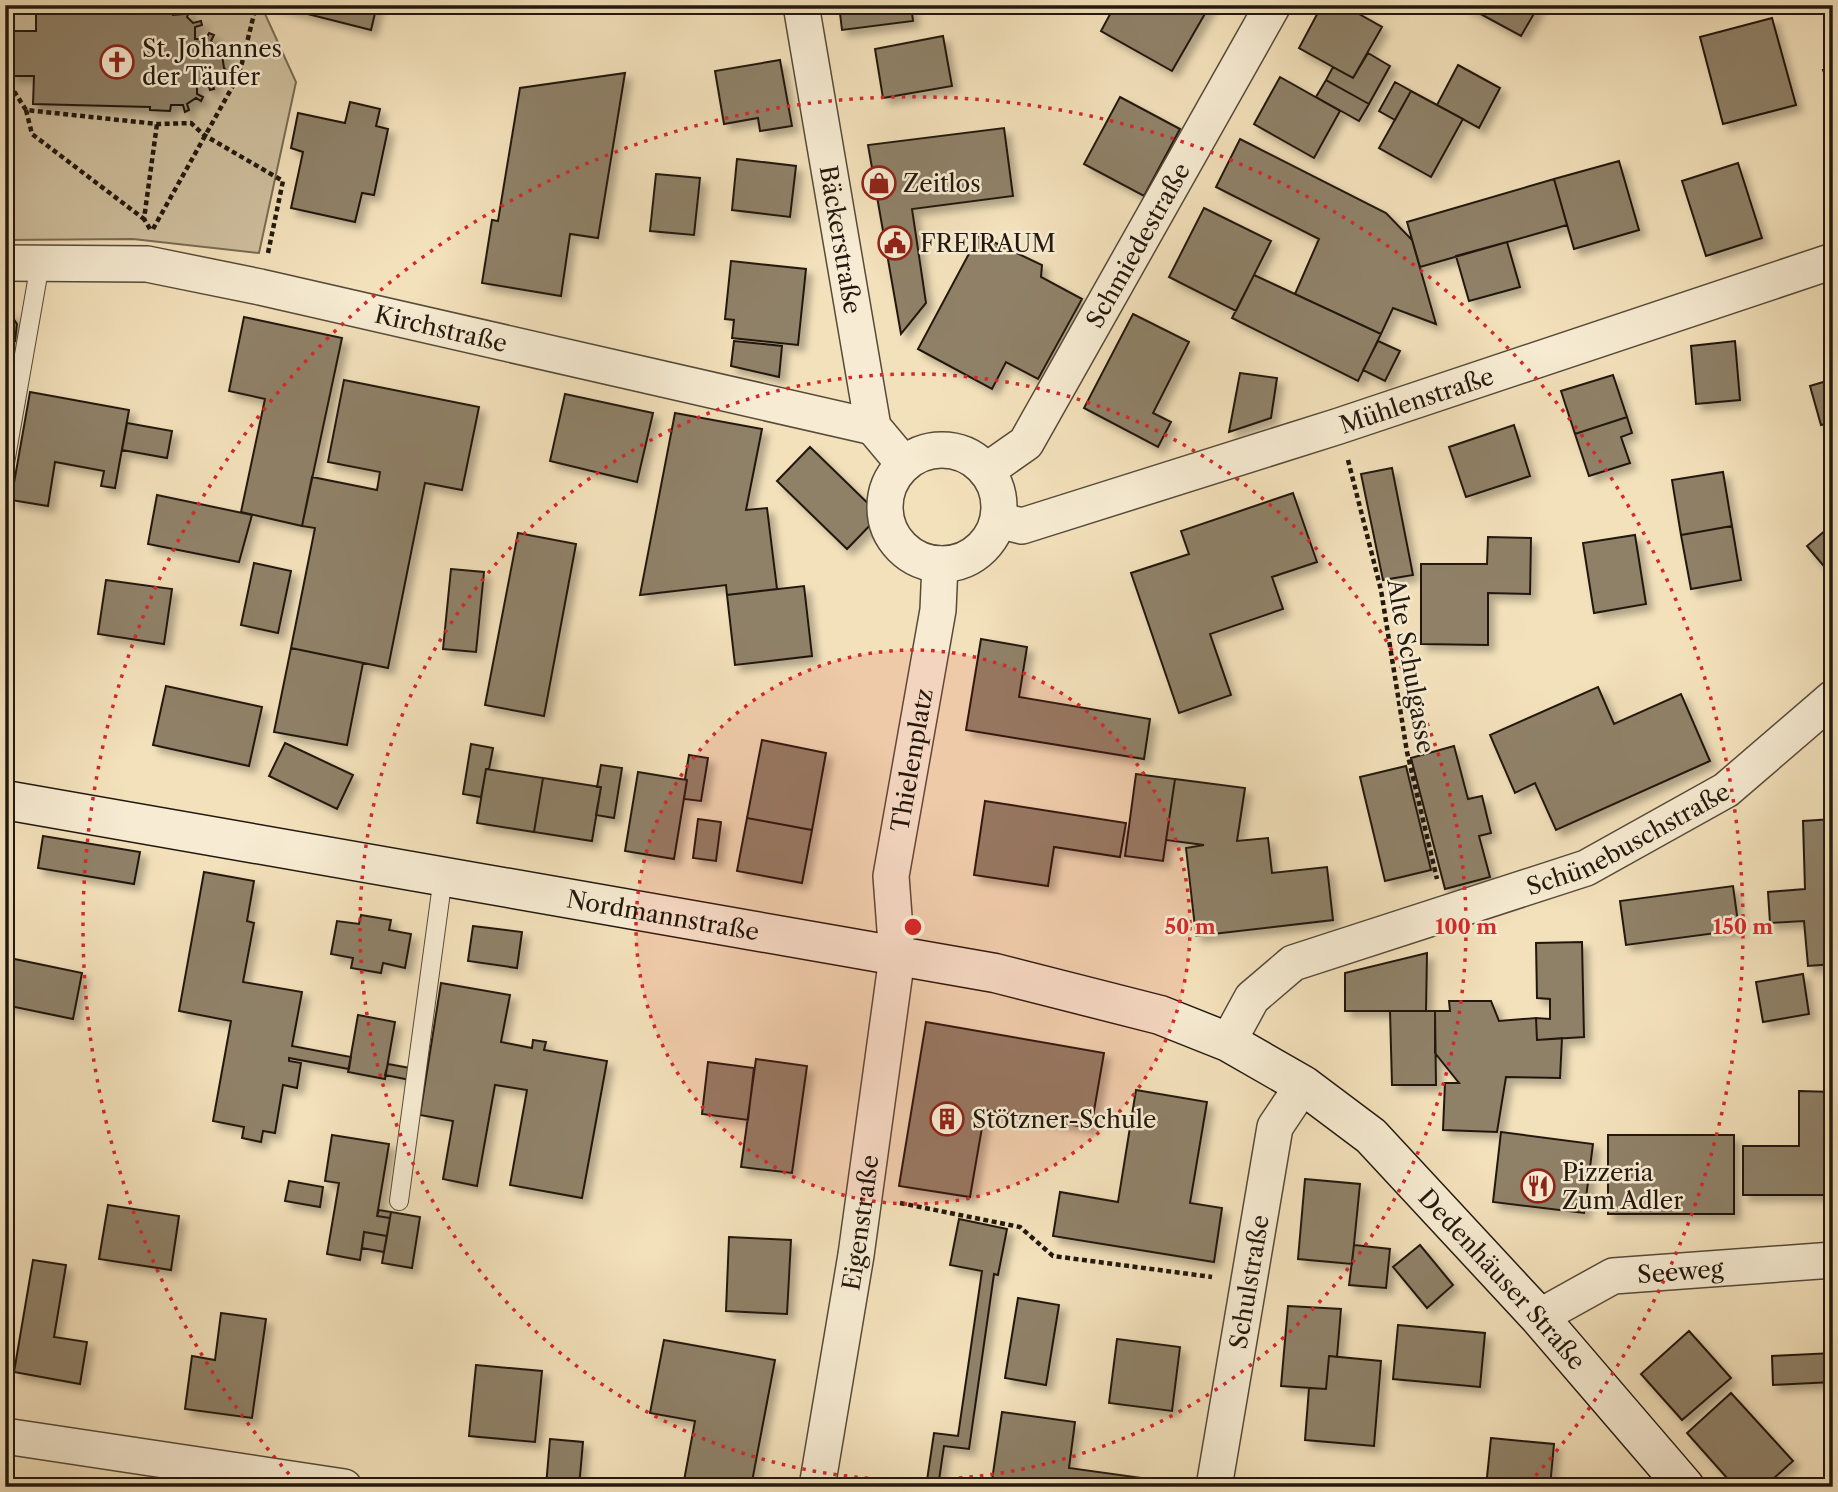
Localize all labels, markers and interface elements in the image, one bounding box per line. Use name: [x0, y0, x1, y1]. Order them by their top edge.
place label: St. Johannes der Täufer: [142, 34, 282, 91]
church icon: St. Johannes der Täufer: [98, 43, 136, 81]
street label: Schmiedestraße: [1080, 157, 1196, 333]
street label: Bäckerstraße: [814, 163, 868, 316]
shop icon: Zeitlos: [860, 164, 898, 202]
place label: Zeitlos: [903, 169, 981, 198]
public building icon: FREIRAUM: [876, 224, 914, 262]
place label: FREIRAUM: [920, 229, 1056, 258]
street label: Kirchstraße: [372, 299, 510, 358]
street label: Mühlenstraße: [1336, 361, 1497, 439]
street label: Alte Schulgasse: [1381, 575, 1441, 756]
street label: Thielenplatz: [885, 686, 938, 834]
street label: Schünebuschstraße: [1523, 777, 1735, 901]
street label: Nordmannstraße: [564, 884, 762, 946]
text: 50 m: [1164, 914, 1216, 939]
text: 100 m: [1435, 914, 1497, 939]
text: 150 m: [1713, 914, 1773, 939]
centre of rings: [901, 915, 925, 939]
building icon: Stötzner-Schule: [928, 1100, 966, 1138]
place label: Stötzner-Schule: [972, 1105, 1156, 1134]
street label: Eigenstraße: [836, 1153, 884, 1292]
place label: Pizzeria Zum Adler: [1562, 1158, 1683, 1215]
restaurant icon: Pizzeria Zum Adler: [1519, 1167, 1557, 1205]
street label: Dedenhäuser Straße: [1413, 1183, 1592, 1375]
street label: Schulstraße: [1223, 1213, 1274, 1351]
street label: Seeweg: [1636, 1253, 1725, 1289]

